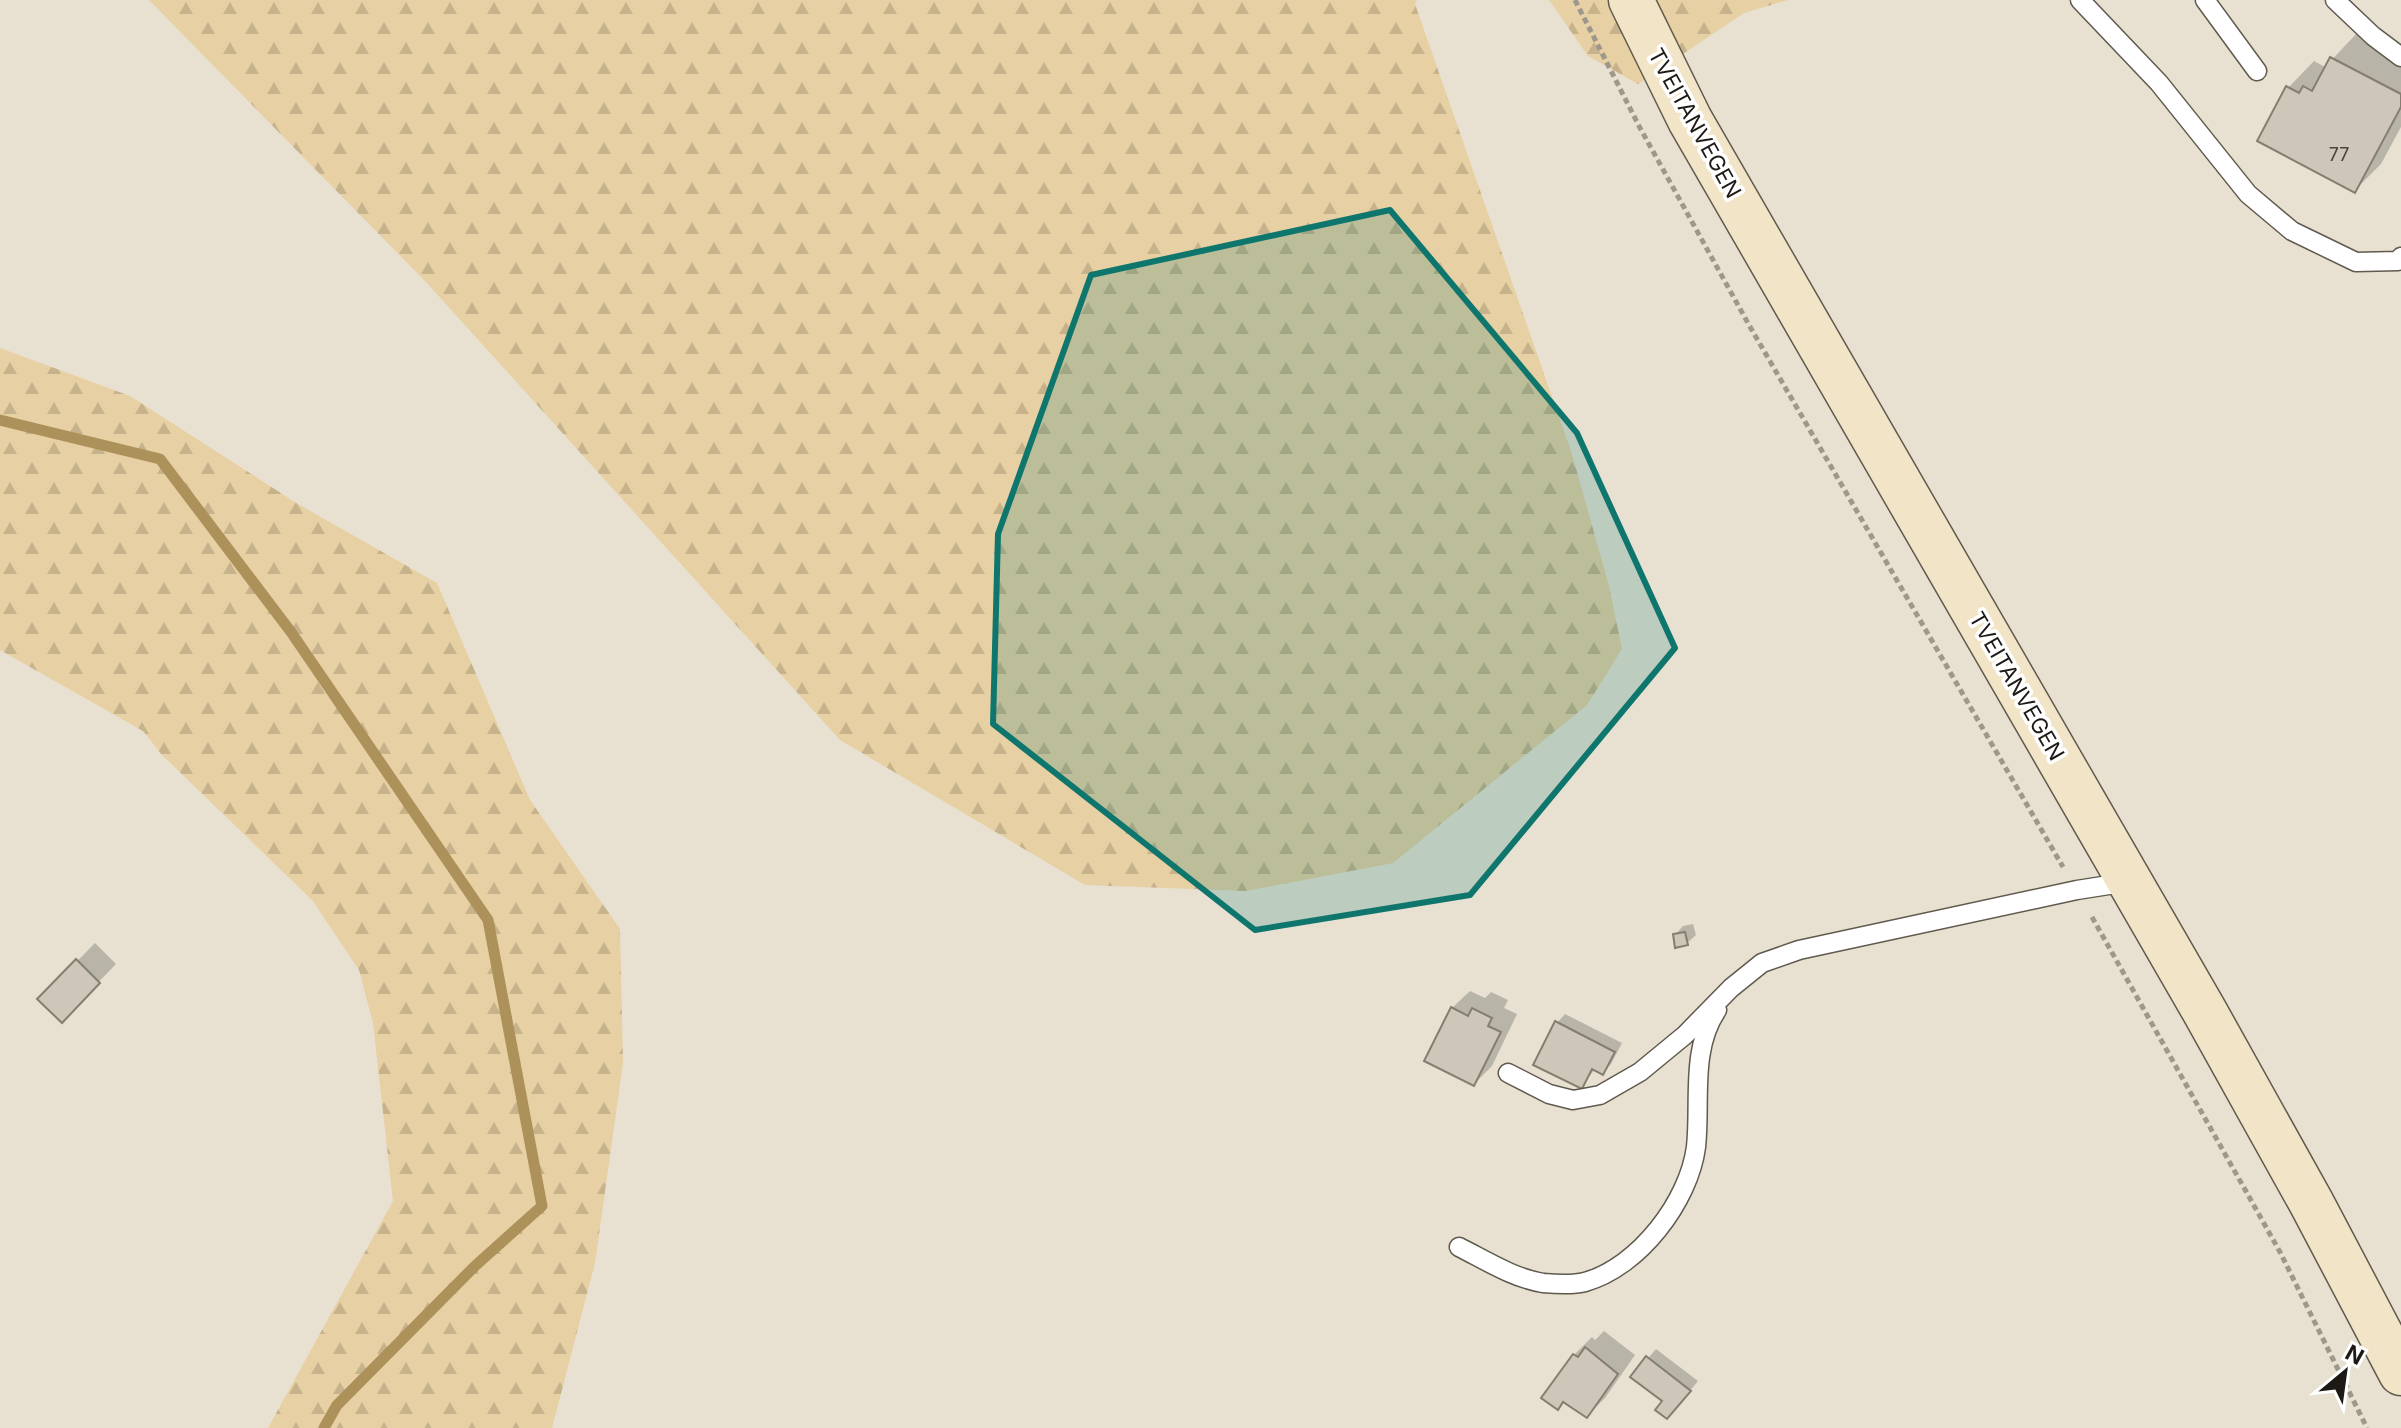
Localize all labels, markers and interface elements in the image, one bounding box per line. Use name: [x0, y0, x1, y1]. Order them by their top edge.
street label: TVEITANVEGEN: [1643, 44, 1747, 202]
house number: 77: [2329, 144, 2349, 165]
street label: TVEITANVEGEN: [1964, 607, 2070, 765]
north arrow: [2305, 1332, 2385, 1412]
text: N: [2341, 1339, 2368, 1370]

